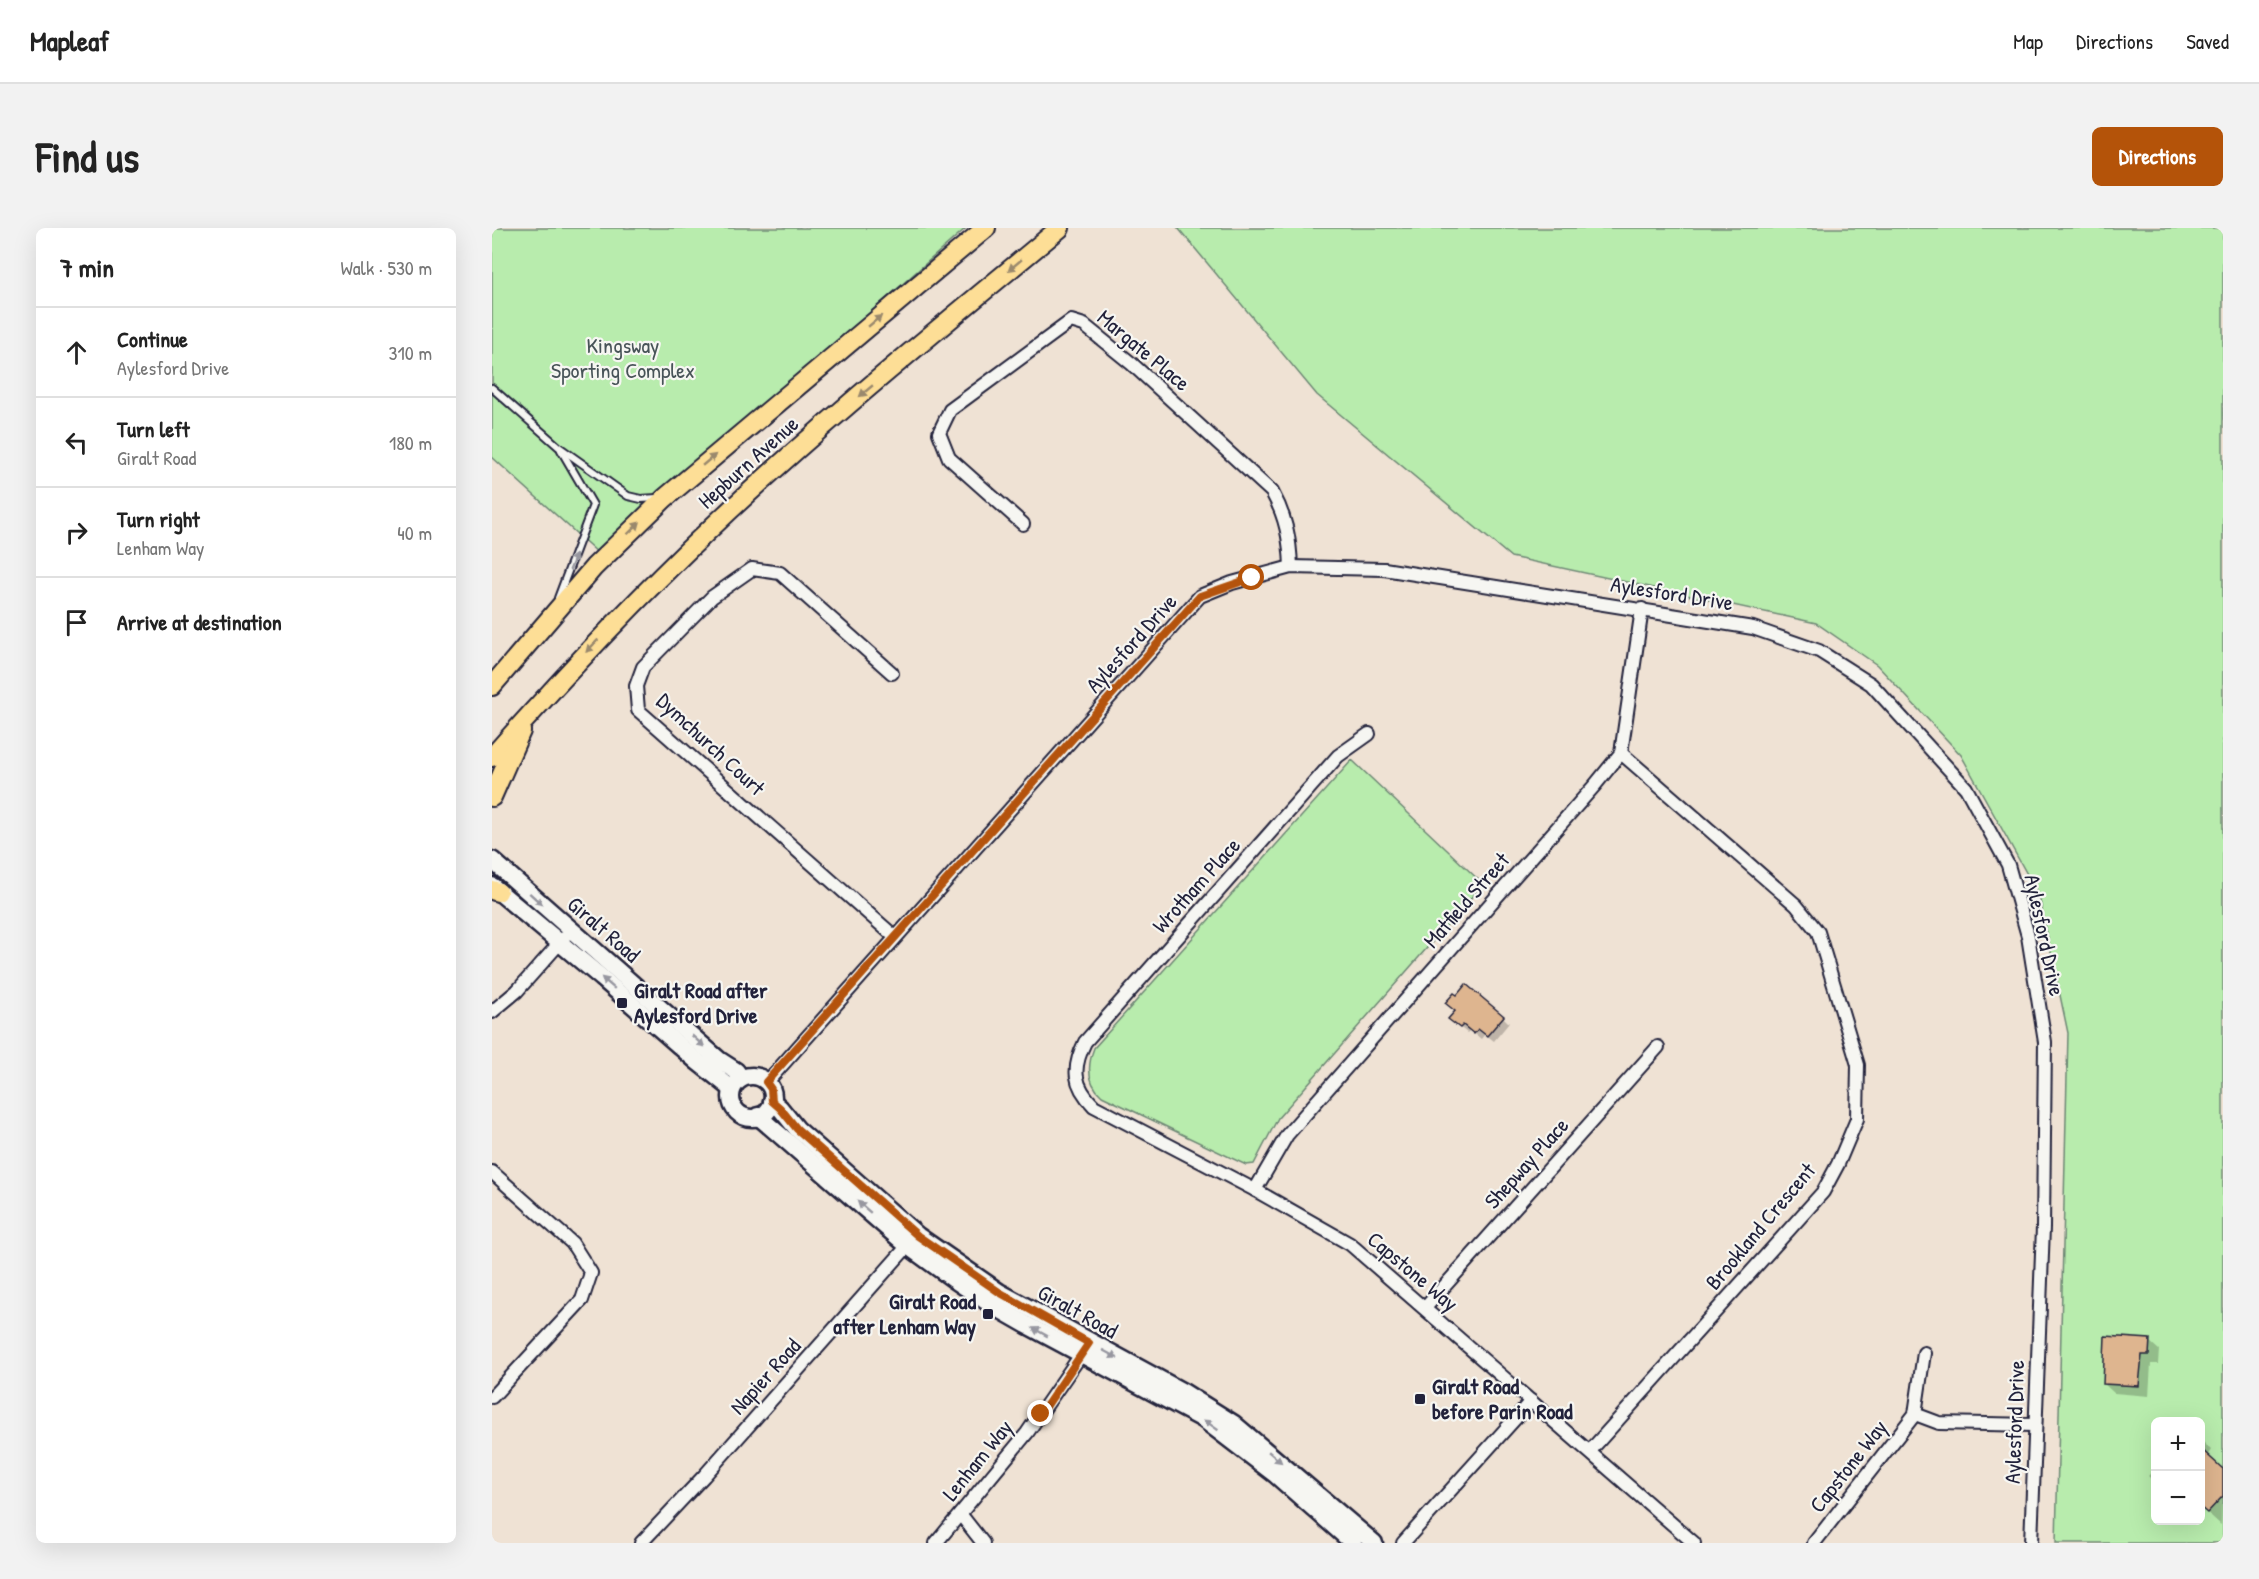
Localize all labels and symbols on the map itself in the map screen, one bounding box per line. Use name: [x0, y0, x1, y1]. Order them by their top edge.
one-way arrow: [1007, 259, 1023, 272]
street label: Margate Place: [1091, 302, 1197, 398]
one-way arrow: [867, 315, 882, 328]
park label: Kingsway Sporting Complex: [551, 330, 695, 385]
one-way arrow: [859, 384, 874, 397]
street label: Hepburn Avenue: [691, 409, 805, 515]
one-way arrow: [701, 454, 716, 467]
one-way arrow: [626, 521, 641, 535]
one-way arrow: [568, 553, 578, 571]
route start: [1238, 564, 1264, 590]
street label: Aylesford Drive: [1609, 569, 1736, 618]
street label: Aylesford Drive: [1079, 587, 1184, 699]
one-way arrow: [586, 639, 600, 653]
street label: Dymchurch Court: [650, 686, 772, 802]
street label: Wrotham Place: [1145, 831, 1247, 939]
street label: Matfield Street: [1416, 845, 1516, 954]
street label: Aylesford Drive: [2017, 872, 2073, 999]
street label: Giralt Road: [561, 889, 647, 969]
one-way arrow: [528, 892, 543, 906]
place label: Giralt Road after Aylesford Drive: [634, 975, 768, 1031]
one-way arrow: [601, 977, 616, 990]
marker: Giralt Road after Aylesford Drive: [615, 996, 629, 1010]
one-way arrow: [690, 1034, 705, 1047]
street label: Shepway Place: [1477, 1111, 1575, 1215]
street label: Brookland Crescent: [1698, 1156, 1822, 1296]
one-way arrow: [857, 1201, 872, 1214]
street label: Capstone Way: [1361, 1224, 1465, 1318]
street label: Giralt Road: [1033, 1277, 1124, 1345]
place label: Giralt Road after Lenham Way: [833, 1286, 977, 1342]
marker: Giralt Road after Lenham Way: [981, 1307, 995, 1321]
one-way arrow: [1031, 1327, 1048, 1337]
street label: Napier Road: [723, 1331, 808, 1421]
one-way arrow: [1102, 1349, 1119, 1359]
street label: Aylesford Drive: [1997, 1360, 2031, 1484]
place label: Giralt Road before Parin Road: [1432, 1371, 1573, 1426]
marker: Giralt Road before Parin Road: [1413, 1392, 1427, 1406]
route end: [1027, 1400, 1053, 1426]
street label: Lenham Way: [935, 1413, 1019, 1507]
street label: Capstone Way: [1802, 1413, 1894, 1519]
one-way arrow: [1204, 1419, 1220, 1431]
one-way arrow: [1267, 1450, 1282, 1463]

